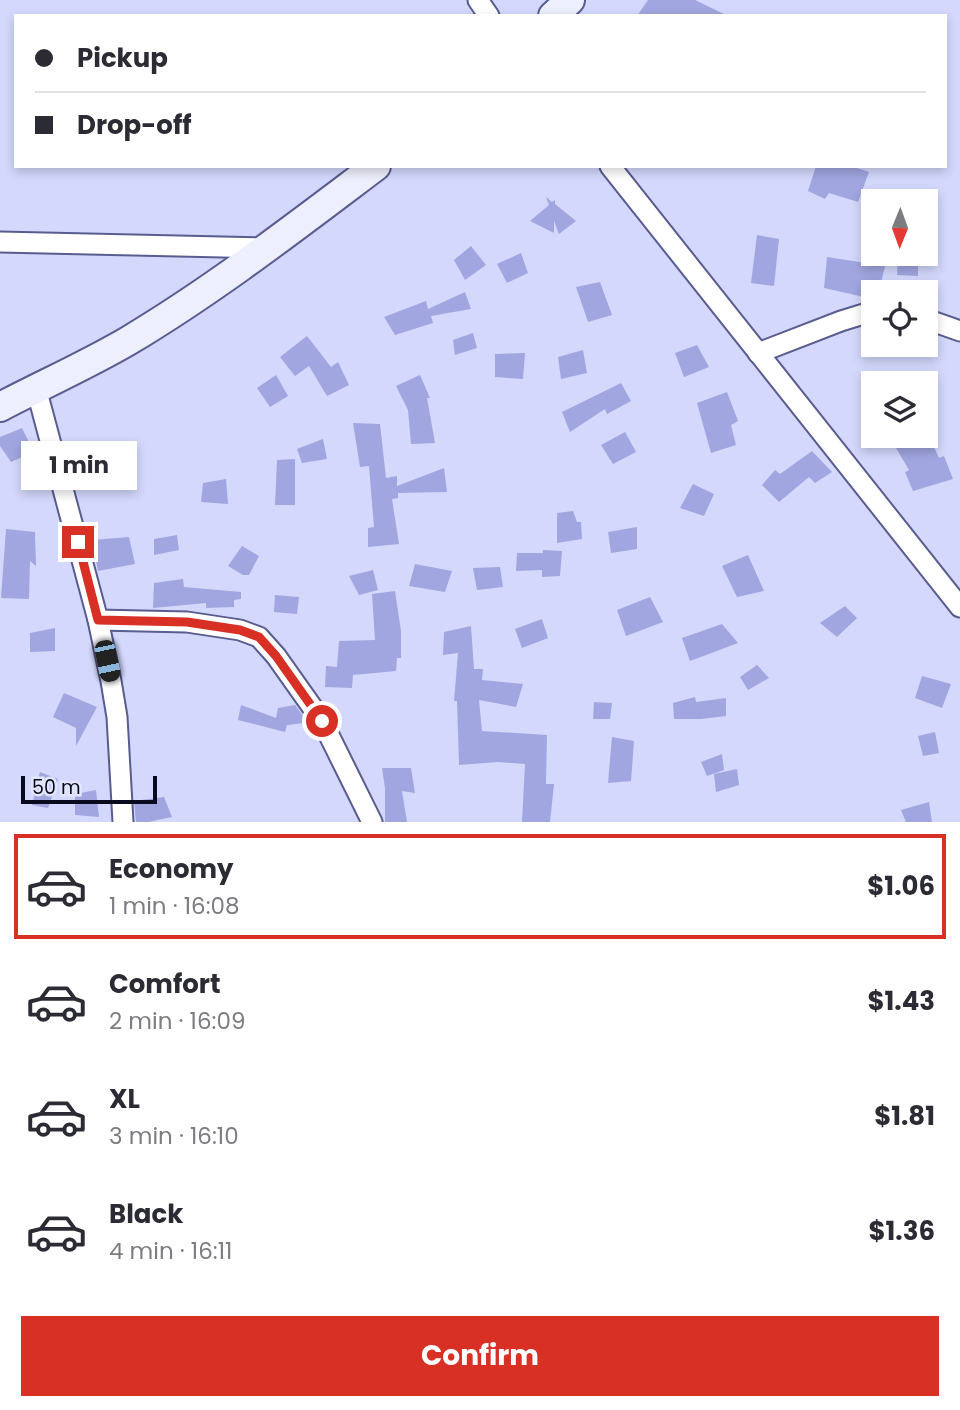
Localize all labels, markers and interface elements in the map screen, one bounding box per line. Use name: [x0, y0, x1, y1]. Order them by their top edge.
text: Pickup: [77, 40, 168, 76]
text: Drop-off: [77, 107, 192, 143]
north arrow: [861, 189, 938, 266]
map controls: [861, 189, 938, 448]
button: locate: [861, 280, 938, 357]
button: layers: [861, 371, 938, 448]
callout: 1 min: [20, 440, 136, 490]
text: 1 min: [49, 449, 109, 481]
route end: [62, 526, 94, 558]
car: [93, 638, 122, 684]
route start: [306, 705, 338, 737]
scale bar: [21, 773, 158, 805]
text: 50 m: [32, 774, 81, 801]
text: Economy: [109, 851, 233, 887]
icon: car: [25, 855, 88, 918]
text: $1.06: [867, 868, 935, 904]
text: 1 min · 16:08: [109, 890, 240, 922]
text: Comfort: [109, 966, 221, 1002]
icon: car: [25, 970, 88, 1033]
text: $1.43: [867, 983, 935, 1019]
text: 2 min · 16:09: [109, 1005, 245, 1037]
text: XL: [109, 1081, 140, 1117]
icon: car: [25, 1085, 88, 1148]
text: $1.81: [874, 1098, 935, 1134]
text: 3 min · 16:10: [109, 1120, 239, 1152]
text: Black: [109, 1196, 183, 1232]
icon: car: [25, 1200, 88, 1263]
text: $1.36: [868, 1213, 935, 1249]
text: 4 min · 16:11: [109, 1235, 232, 1267]
button: Confirm: [21, 1316, 939, 1396]

